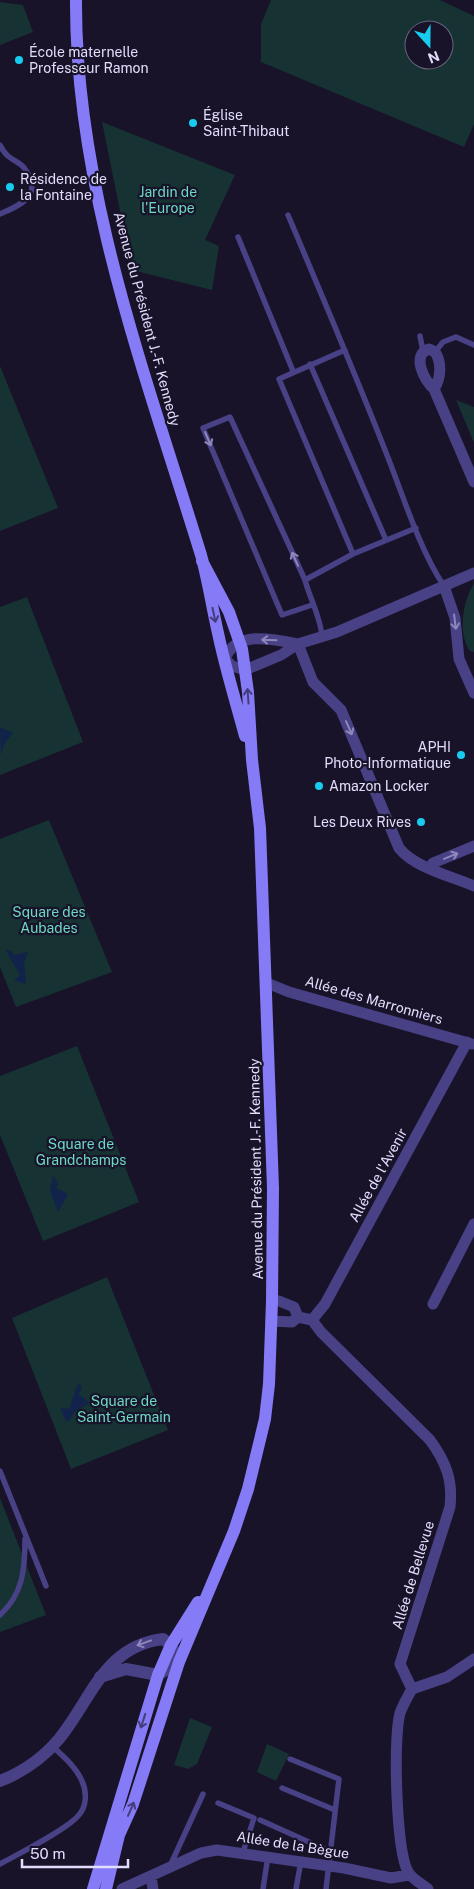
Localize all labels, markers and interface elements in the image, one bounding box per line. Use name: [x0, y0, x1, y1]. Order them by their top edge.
north arrow: [404, 20, 454, 70]
place label: École maternelle Professeur Ramon: [29, 43, 149, 76]
text: N: [426, 48, 442, 67]
marker: École maternelle Professeur Ramon: [13, 54, 25, 66]
place label: Église Saint-Thibaut: [203, 106, 289, 139]
marker: Église Saint-Thibaut: [187, 117, 199, 129]
place label: Résidence de la Fontaine: [20, 171, 107, 203]
marker: Résidence de la Fontaine: [4, 181, 16, 193]
park label: Jardin de l'Europe: [139, 184, 197, 216]
street label: Avenue du Président J.-F. Kennedy: [111, 210, 184, 428]
one-way arrow: [204, 431, 214, 446]
one-way arrow: [290, 552, 299, 567]
one-way arrow: [210, 607, 219, 623]
one-way arrow: [450, 613, 460, 629]
one-way arrow: [261, 635, 278, 645]
one-way arrow: [244, 688, 253, 704]
one-way arrow: [344, 720, 354, 735]
place label: APHI Photo-Informatique: [324, 739, 451, 771]
marker: APHI Photo-Informatique: [455, 749, 467, 761]
place label: Amazon Locker: [329, 778, 429, 794]
marker: Amazon Locker: [313, 780, 325, 792]
place label: Les Deux Rives: [313, 814, 411, 830]
marker: Les Deux Rives: [415, 816, 427, 828]
one-way arrow: [443, 851, 458, 860]
park label: Square des Aubades: [12, 904, 86, 936]
street label: Allée des Marronniers: [303, 973, 445, 1027]
street label: Avenue du Président J.-F. Kennedy: [246, 1058, 266, 1280]
street label: Allée de l'Avenir: [346, 1125, 410, 1225]
park label: Square de Grandchamps: [36, 1136, 126, 1168]
park label: Square de Saint-Germain: [77, 1393, 171, 1425]
street label: Allée de Bellevue: [389, 1519, 437, 1631]
one-way arrow: [137, 1639, 152, 1648]
one-way arrow: [138, 1713, 147, 1729]
one-way arrow: [126, 1802, 136, 1817]
street label: Allée de la Bègue: [236, 1828, 350, 1862]
scale bar: [22, 1836, 129, 1868]
text: 50 m: [30, 1845, 65, 1862]

